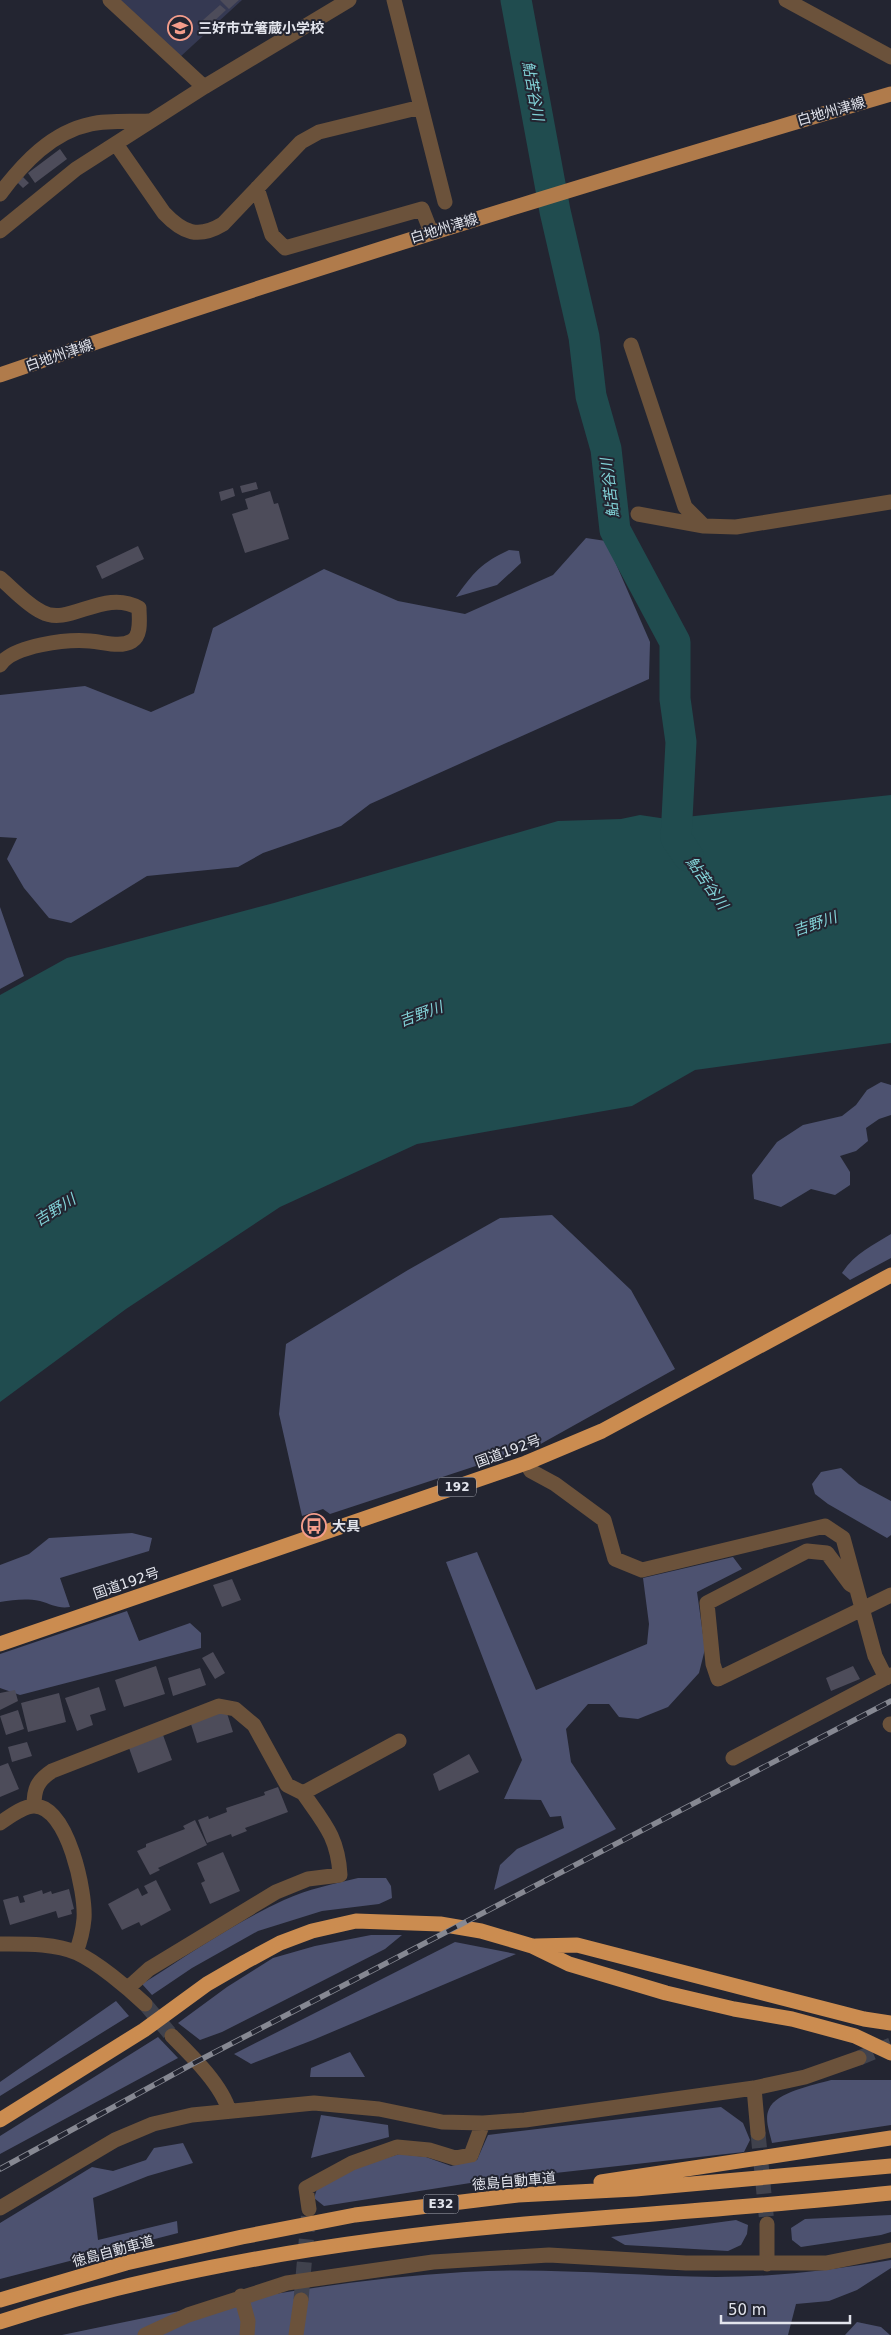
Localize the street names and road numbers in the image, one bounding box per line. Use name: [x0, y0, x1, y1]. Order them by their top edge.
street label: 白地州津線: [795, 94, 867, 128]
street label: 白地州津線: [408, 210, 480, 246]
street label: 白地州津線: [23, 336, 95, 374]
street label: 国道192号: [473, 1432, 543, 1470]
road number: 192: [438, 1478, 476, 1496]
street label: 国道192号: [91, 1564, 161, 1602]
street label: 徳島自動車道: [471, 2169, 557, 2193]
road number: E32: [424, 2194, 458, 2214]
street label: 徳島自動車道: [70, 2232, 156, 2270]

